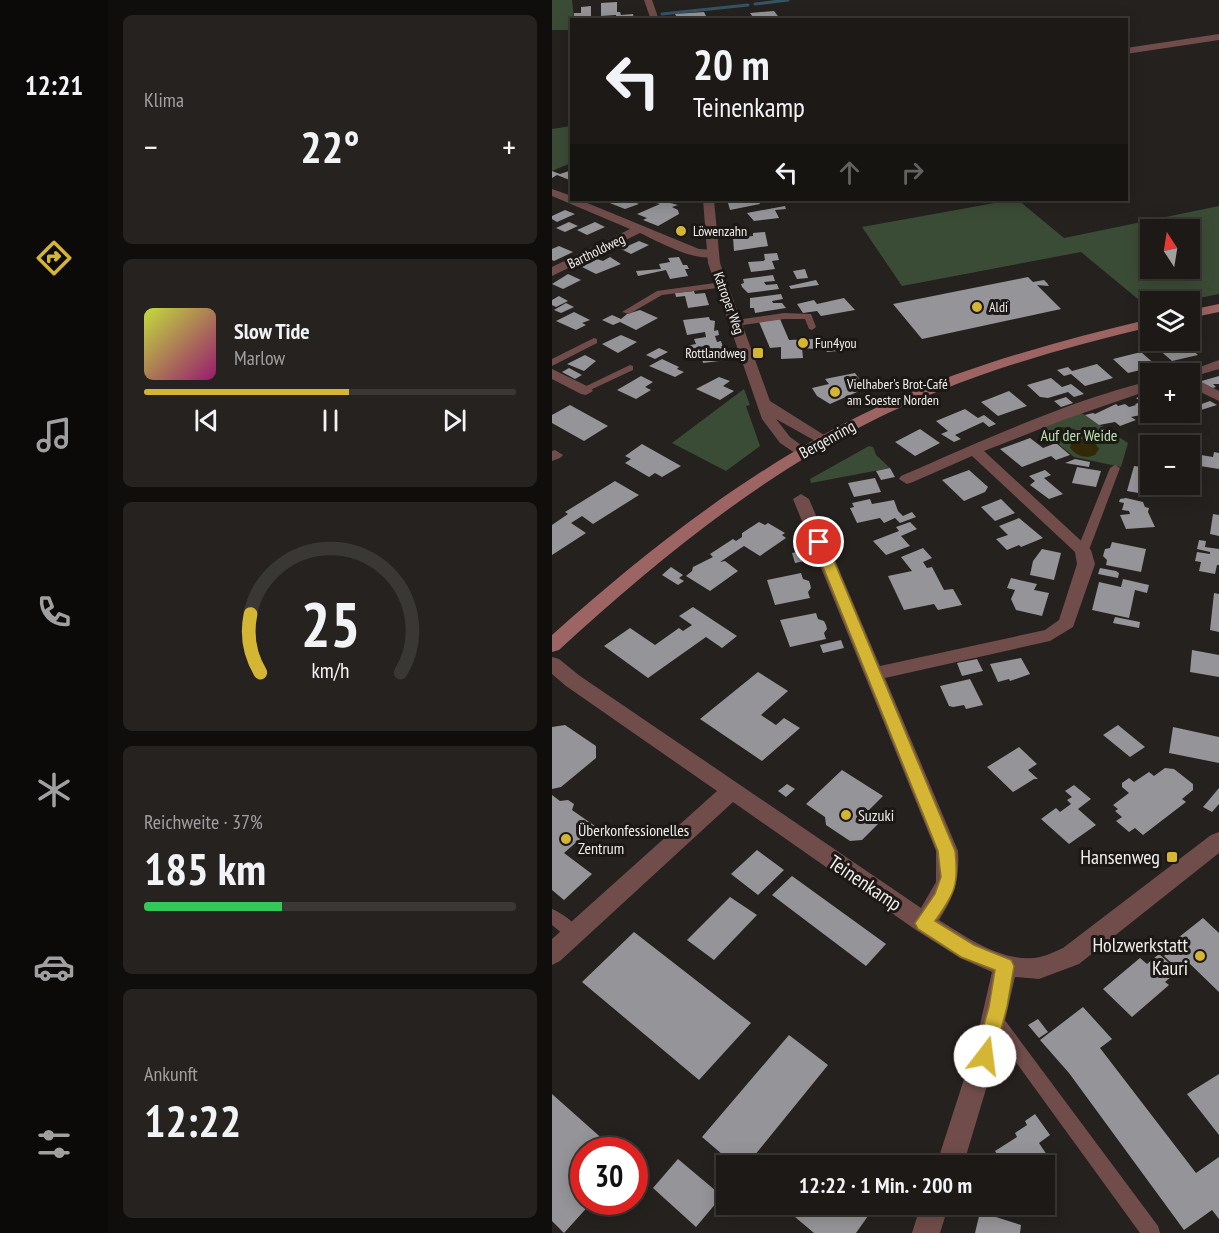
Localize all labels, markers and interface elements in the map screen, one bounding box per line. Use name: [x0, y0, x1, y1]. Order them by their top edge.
text: 20 m: [693, 37, 770, 92]
icon: left: [594, 42, 672, 120]
text: 12:21: [25, 68, 83, 102]
text: Klima: [144, 87, 184, 113]
text: Teinenkamp: [693, 90, 805, 124]
text: 22°: [300, 117, 360, 175]
text: −: [144, 125, 158, 168]
text: +: [502, 125, 516, 168]
icon: left: [770, 156, 803, 189]
icon: ahead: [833, 156, 866, 189]
icon: right: [896, 156, 929, 189]
north arrow: [1140, 219, 1200, 279]
map controls: [1140, 219, 1200, 495]
place label: Löwenzahn: [693, 222, 747, 240]
marker: Löwenzahn: [674, 224, 688, 238]
street label: Bartholdweg: [564, 229, 628, 273]
icon: directions: [33, 237, 75, 279]
street label: Katroper Weg: [709, 269, 749, 337]
button: layers: [1140, 291, 1200, 351]
place label: Aldi: [989, 298, 1008, 316]
marker: Aldi: [970, 300, 984, 314]
text: Slow Tide: [234, 317, 310, 345]
place label: Fun4you: [815, 334, 857, 352]
marker: Fun4you: [796, 336, 810, 350]
place label: Rottlandweg: [685, 344, 746, 362]
text: Marlow: [234, 345, 285, 371]
marker: Rottlandweg: [751, 346, 765, 360]
button: +: [1140, 363, 1200, 423]
place label: Vielhaber's Brot-Café am Soester Norden: [846, 375, 948, 409]
marker: Vielhaber's Brot-Café am Soester Norden: [828, 385, 842, 399]
icon: previous: [190, 404, 223, 437]
icon: pause: [314, 404, 347, 437]
icon: next: [438, 404, 471, 437]
icon: music: [33, 414, 75, 456]
street label: Bergenring: [796, 415, 858, 463]
park label: Auf der Weide: [1041, 425, 1117, 445]
button: −: [1140, 435, 1200, 495]
pin: [793, 516, 844, 567]
icon: arrive: [802, 525, 835, 558]
text: 25: [300, 584, 360, 665]
icon: phone: [33, 591, 75, 633]
text: km/h: [311, 657, 349, 685]
icon: climate: [33, 769, 75, 811]
place label: Suzuki: [858, 805, 894, 825]
marker: Suzuki: [839, 808, 853, 822]
text: Reichweite · 37%: [144, 809, 263, 835]
place label: Überkonfessionelles Zentrum: [578, 820, 689, 858]
marker: Überkonfessionelles Zentrum: [559, 832, 573, 846]
text: 185 km: [144, 839, 266, 897]
place label: Hansenweg: [1080, 844, 1160, 870]
street label: Teinenkamp: [823, 849, 907, 917]
marker: Hansenweg: [1165, 850, 1179, 864]
place label: Holzwerkstatt Kauri: [1092, 932, 1188, 981]
icon: car: [33, 946, 75, 988]
marker: Holzwerkstatt Kauri: [1193, 949, 1207, 963]
position arrow: [953, 1024, 1017, 1088]
text: Ankunft: [144, 1061, 198, 1087]
text: 12:22: [144, 1091, 241, 1149]
icon: filters: [33, 1123, 75, 1165]
speed limit sign: 30: [570, 1137, 648, 1215]
text: 12:22 · 1 Min. · 200 m: [799, 1171, 972, 1199]

